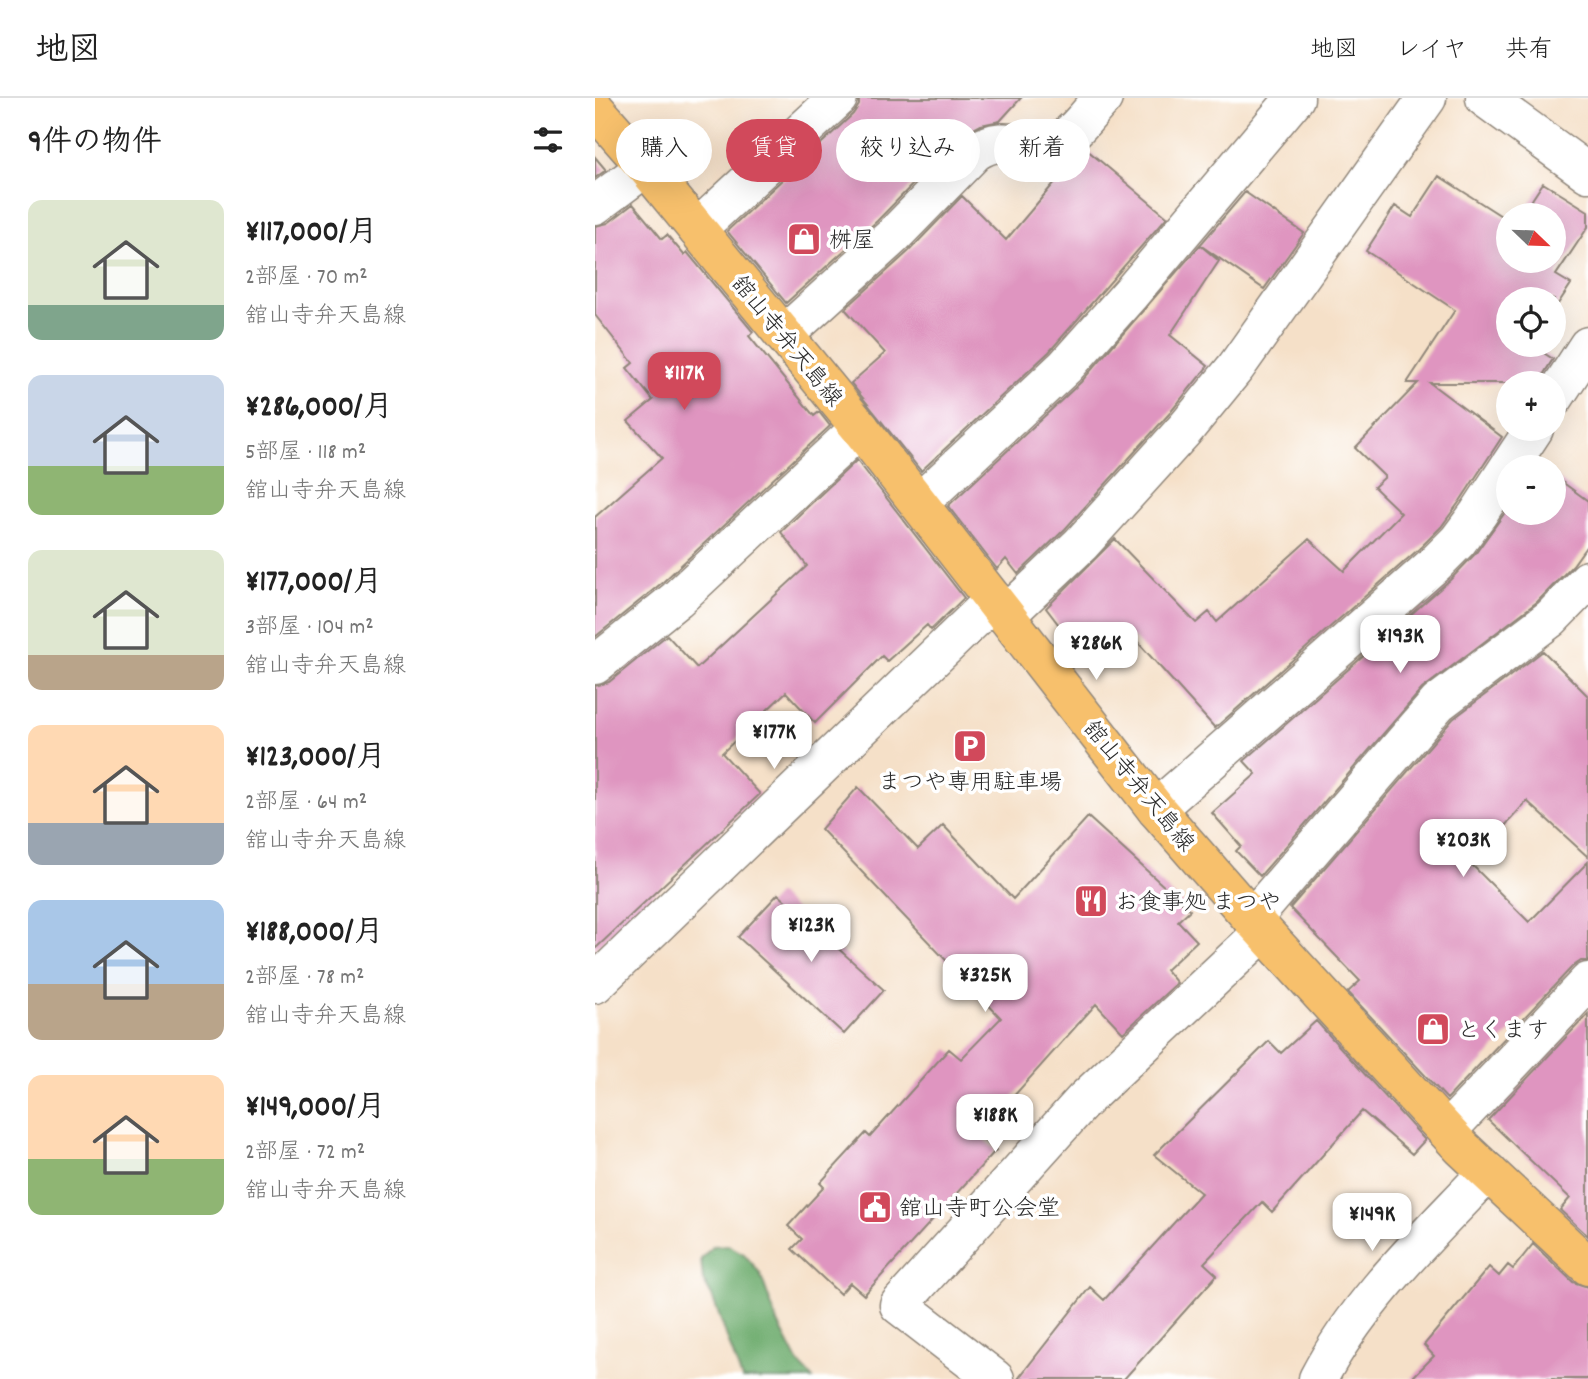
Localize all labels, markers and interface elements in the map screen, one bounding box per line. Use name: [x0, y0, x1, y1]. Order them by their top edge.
text: 地図: [35, 29, 101, 76]
text: 地図: [1310, 34, 1358, 68]
text: レイヤ: [1396, 34, 1467, 68]
text: 共有: [1505, 34, 1553, 68]
chip: 購入: [616, 119, 712, 182]
chip: 賃貸: [726, 119, 822, 182]
chip: 絞り込み: [836, 119, 980, 182]
chip: 新着: [994, 119, 1090, 182]
icon: filters: [529, 121, 567, 159]
text: 9件の物件: [28, 123, 162, 166]
north arrow: [1496, 203, 1566, 273]
map controls: [1496, 203, 1566, 525]
text: ¥117,000/月: [245, 213, 377, 256]
shop icon: 桝屋: [785, 220, 823, 258]
place label: 桝屋: [829, 226, 875, 259]
icon: home: [84, 228, 168, 312]
text: 2部屋 · 70 m²: [245, 262, 368, 295]
street label: 舘山寺弁天島線: [722, 269, 849, 415]
button: locate: [1496, 287, 1566, 357]
text: 舘山寺弁天島線: [245, 301, 406, 334]
pin: ¥117K: [635, 352, 733, 412]
text: ¥117K: [664, 358, 704, 391]
button: +: [1496, 371, 1566, 441]
text: ¥286,000/月: [245, 388, 393, 431]
icon: home: [84, 403, 168, 487]
text: 5部屋 · 118 m²: [245, 437, 366, 470]
button: −: [1496, 455, 1566, 525]
text: 舘山寺弁天島線: [245, 476, 406, 509]
text: ¥177,000/月: [245, 563, 382, 606]
icon: home: [84, 578, 168, 662]
text: 3部屋 · 104 m²: [245, 612, 374, 645]
pin: ¥193K: [1351, 616, 1449, 675]
text: ¥193K: [1376, 621, 1424, 654]
pin: ¥286K: [1047, 622, 1145, 682]
text: ¥286K: [1070, 628, 1122, 661]
text: 舘山寺弁天島線: [245, 651, 406, 684]
pin: ¥177K: [725, 712, 823, 771]
street label: 舘山寺弁天島線: [1074, 714, 1201, 860]
text: ¥177K: [752, 717, 796, 750]
parking icon: まつや専用駐車場: [951, 727, 989, 765]
text: ¥123,000/月: [245, 738, 386, 781]
icon: home: [84, 753, 168, 837]
place label: まつや専用駐車場: [878, 768, 1062, 801]
text: 2部屋 · 64 m²: [245, 787, 367, 820]
pin: ¥203K: [1414, 820, 1512, 879]
text: ¥203K: [1436, 825, 1490, 858]
text: 舘山寺弁天島線: [245, 826, 406, 859]
restaurant icon: お食事処 まつや: [1072, 882, 1110, 920]
place label: お食事処 まつや: [1115, 888, 1281, 921]
pin: ¥123K: [762, 904, 860, 964]
text: ¥123K: [787, 910, 835, 943]
text: ¥188,000/月: [245, 913, 383, 956]
icon: home: [84, 928, 168, 1012]
pin: ¥325K: [936, 954, 1034, 1014]
text: ¥325K: [959, 960, 1011, 993]
text: 2部屋 · 78 m²: [245, 962, 364, 995]
text: 舘山寺弁天島線: [245, 1001, 406, 1034]
shop icon: とくます: [1414, 1010, 1452, 1048]
place label: とくます: [1457, 1016, 1549, 1049]
text: ¥149,000/月: [245, 1088, 386, 1131]
pin: ¥188K: [946, 1094, 1044, 1154]
text: ¥188K: [972, 1100, 1018, 1133]
icon: home: [84, 1103, 168, 1187]
text: 2部屋 · 72 m²: [245, 1137, 365, 1170]
text: 舘山寺弁天島線: [245, 1176, 406, 1209]
public building icon: 舘山寺町公会堂: [856, 1188, 894, 1226]
place label: 舘山寺町公会堂: [899, 1194, 1060, 1227]
pin: ¥149K: [1323, 1194, 1421, 1253]
text: ¥149K: [1349, 1199, 1395, 1232]

